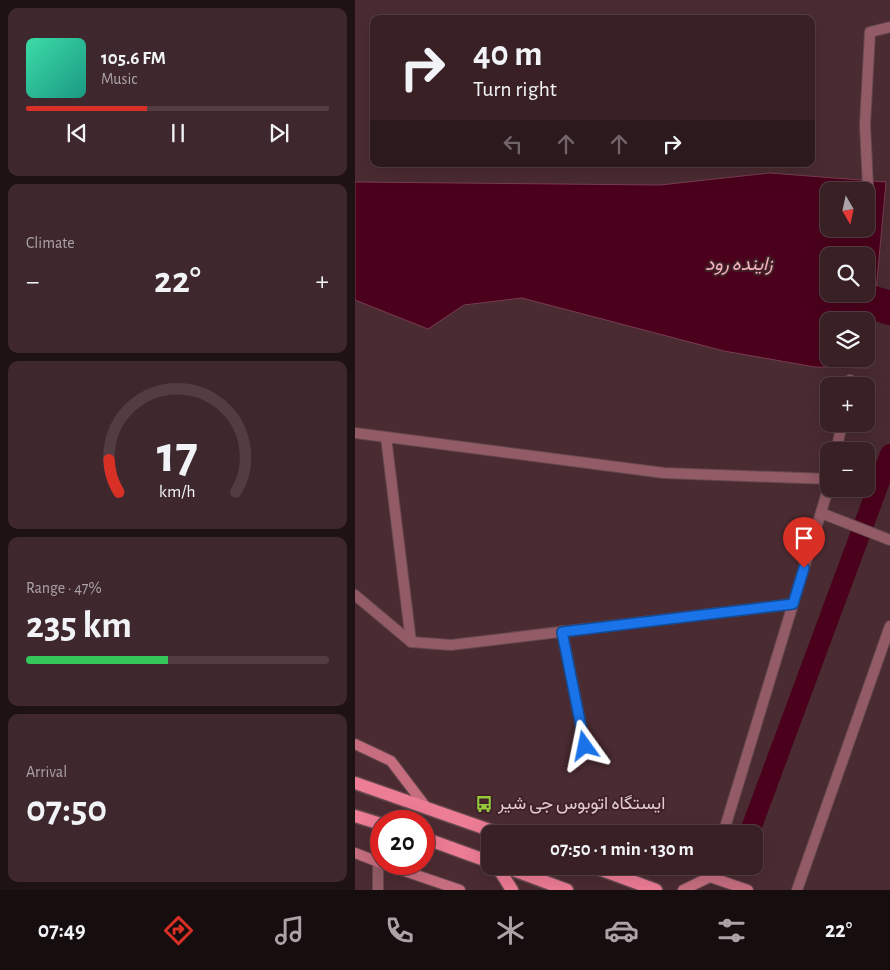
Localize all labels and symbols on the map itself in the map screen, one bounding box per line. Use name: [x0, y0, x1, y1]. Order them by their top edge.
north arrow: [820, 182, 875, 238]
water label: زاینده رود: [705, 255, 774, 275]
pin: [783, 517, 825, 568]
position arrow: [558, 719, 610, 771]
bus stop icon: ایستگاه اتوبوس جی شیر: [474, 794, 494, 814]
place label: ایستگاه اتوبوس جی شیر: [497, 794, 665, 814]
speed limit sign: 20: [370, 810, 435, 875]

